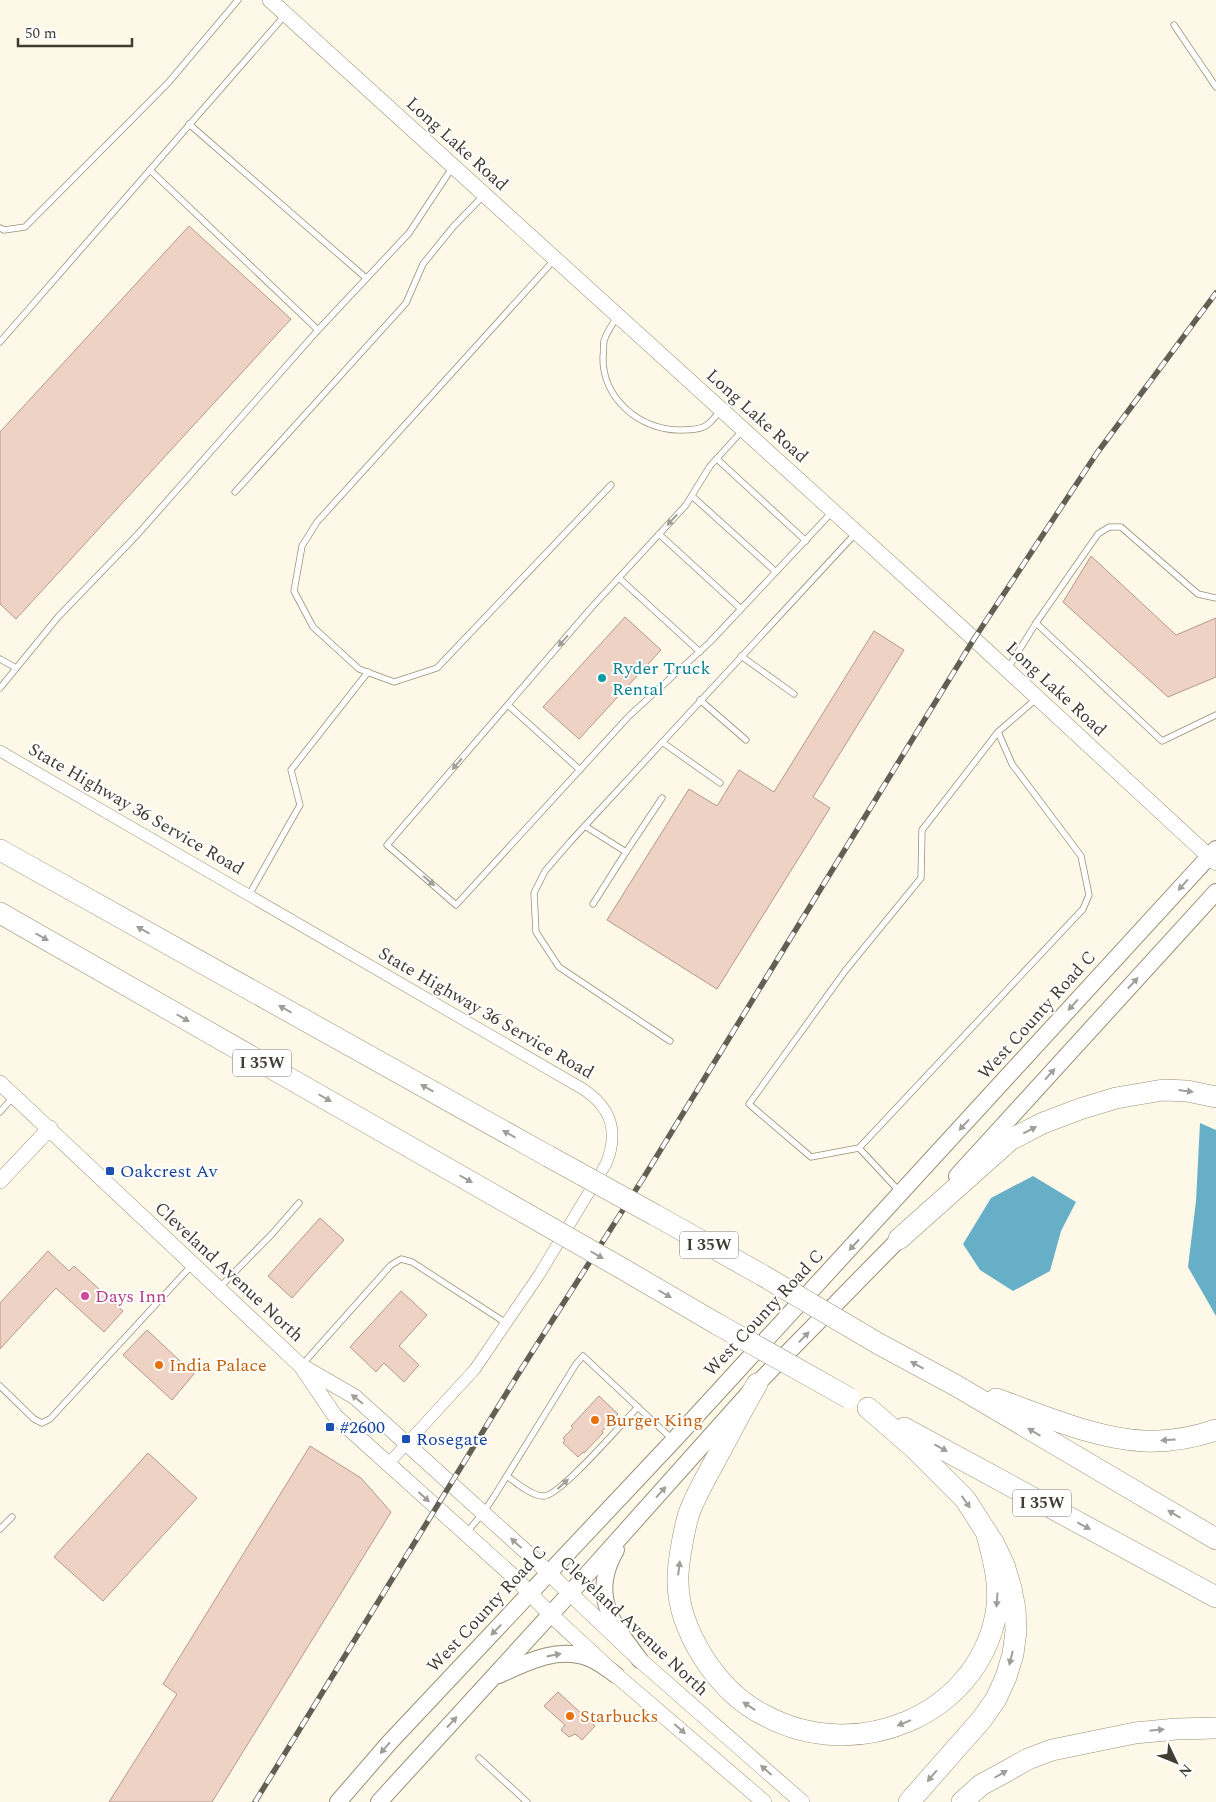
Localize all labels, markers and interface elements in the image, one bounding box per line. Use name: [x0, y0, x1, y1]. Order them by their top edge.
scale bar: [18, 15, 131, 47]
text: 50 m: [25, 22, 57, 45]
street label: Long Lake Road: [400, 91, 514, 197]
street label: Long Lake Road: [700, 363, 814, 469]
one-way arrow: [666, 514, 678, 526]
one-way arrow: [558, 635, 569, 647]
street label: Long Lake Road: [999, 635, 1113, 743]
place label: Ryder Truck Rental: [612, 655, 710, 703]
marker: Ryder Truck Rental: [596, 672, 608, 684]
street label: State Highway 36 Service Road: [23, 736, 249, 882]
one-way arrow: [451, 757, 462, 770]
one-way arrow: [422, 876, 435, 887]
one-way arrow: [1177, 879, 1189, 891]
one-way arrow: [136, 926, 151, 934]
one-way arrow: [36, 933, 49, 942]
street label: State Highway 36 Service Road: [373, 940, 599, 1086]
street label: West County Road C: [972, 944, 1102, 1086]
one-way arrow: [1127, 978, 1139, 990]
one-way arrow: [1068, 999, 1079, 1011]
one-way arrow: [278, 1005, 293, 1013]
one-way arrow: [177, 1013, 190, 1022]
road number: I 35W: [233, 1050, 291, 1076]
one-way arrow: [1044, 1069, 1056, 1081]
one-way arrow: [420, 1084, 435, 1092]
one-way arrow: [1178, 1087, 1194, 1095]
one-way arrow: [318, 1094, 331, 1103]
one-way arrow: [958, 1119, 970, 1131]
one-way arrow: [1023, 1126, 1037, 1134]
one-way arrow: [502, 1130, 516, 1138]
place label: Oakcrest Av: [120, 1158, 219, 1185]
marker: Oakcrest Av: [104, 1165, 116, 1177]
one-way arrow: [459, 1174, 472, 1183]
street label: Cleveland Avenue North: [148, 1195, 310, 1349]
road number: I 35W: [680, 1232, 738, 1258]
one-way arrow: [848, 1238, 860, 1250]
street label: West County Road C: [698, 1243, 830, 1383]
one-way arrow: [591, 1250, 604, 1259]
place label: Days Inn: [95, 1283, 167, 1310]
one-way arrow: [658, 1289, 672, 1298]
marker: Days Inn: [79, 1290, 91, 1302]
one-way arrow: [798, 1331, 810, 1343]
place label: India Palace: [169, 1352, 267, 1379]
marker: India Palace: [153, 1359, 165, 1371]
one-way arrow: [910, 1360, 923, 1369]
one-way arrow: [351, 1394, 364, 1405]
place label: Burger King: [605, 1407, 703, 1434]
place label: #2600: [340, 1414, 385, 1441]
marker: Burger King: [589, 1414, 601, 1426]
marker: #2600: [324, 1421, 336, 1433]
place label: Rosegate: [416, 1426, 488, 1453]
one-way arrow: [1027, 1427, 1041, 1436]
marker: Rosegate: [400, 1433, 412, 1445]
one-way arrow: [1160, 1437, 1176, 1445]
one-way arrow: [934, 1444, 949, 1452]
one-way arrow: [556, 1478, 568, 1490]
one-way arrow: [655, 1486, 667, 1498]
road number: I 35W: [1013, 1490, 1071, 1516]
one-way arrow: [418, 1491, 431, 1502]
one-way arrow: [961, 1495, 971, 1509]
one-way arrow: [1167, 1510, 1181, 1519]
one-way arrow: [1078, 1521, 1091, 1530]
one-way arrow: [510, 1537, 522, 1549]
street label: West County Road C: [421, 1539, 553, 1679]
street label: Cleveland Avenue North: [553, 1549, 715, 1703]
one-way arrow: [675, 1560, 683, 1576]
one-way arrow: [992, 1592, 1000, 1608]
one-way arrow: [490, 1623, 502, 1635]
one-way arrow: [1007, 1650, 1015, 1665]
one-way arrow: [547, 1651, 562, 1659]
one-way arrow: [743, 1701, 756, 1711]
place label: Starbucks: [580, 1703, 658, 1730]
marker: Starbucks: [564, 1710, 576, 1722]
one-way arrow: [446, 1717, 458, 1729]
one-way arrow: [897, 1720, 912, 1727]
one-way arrow: [673, 1724, 686, 1735]
one-way arrow: [1149, 1726, 1165, 1734]
north arrow: [1151, 1737, 1201, 1787]
one-way arrow: [379, 1741, 390, 1754]
text: N: [1174, 1759, 1197, 1782]
one-way arrow: [760, 1764, 772, 1776]
one-way arrow: [926, 1769, 938, 1781]
one-way arrow: [995, 1769, 1008, 1778]

